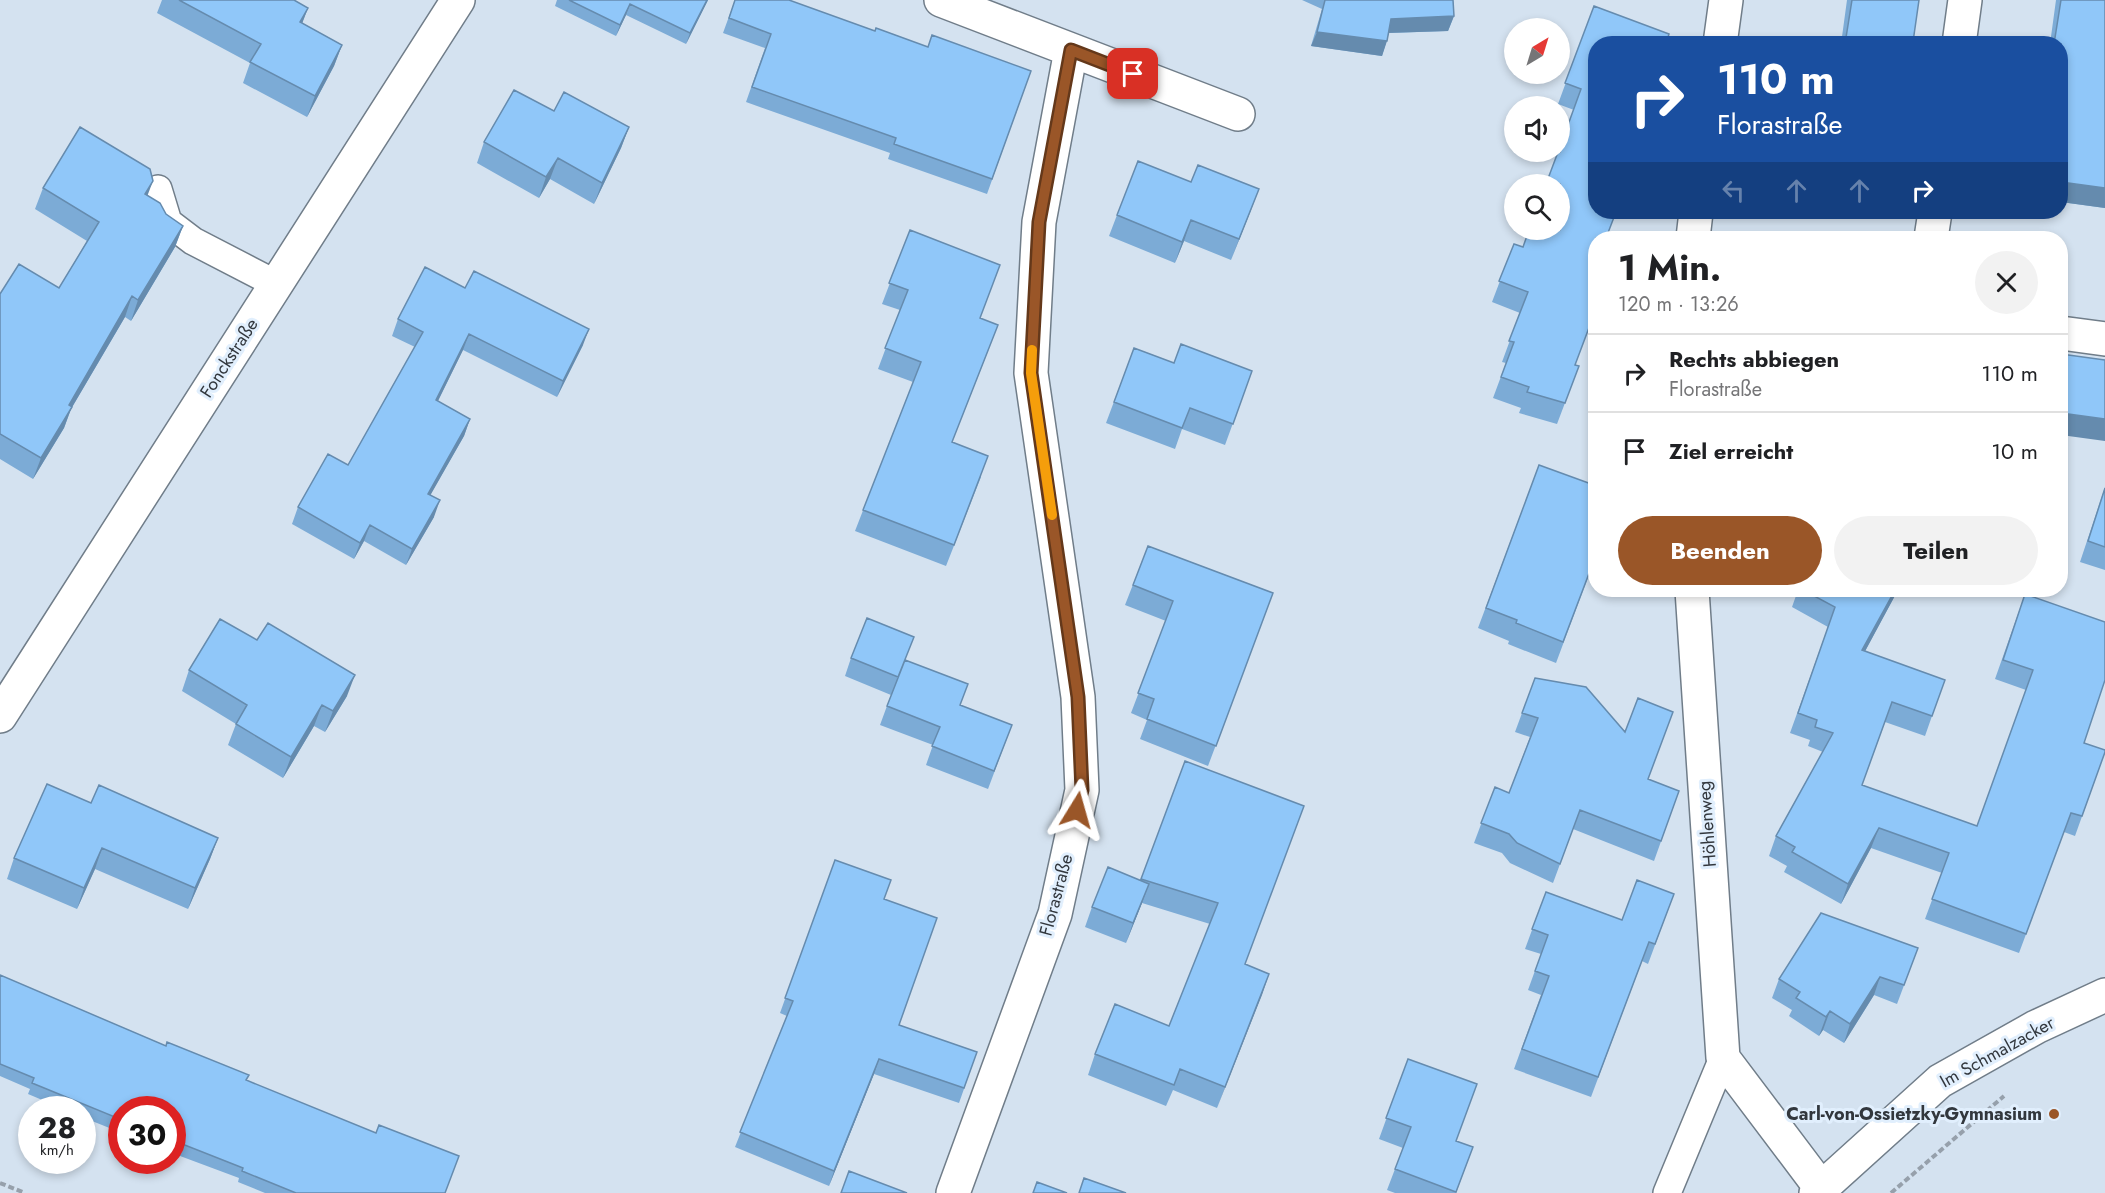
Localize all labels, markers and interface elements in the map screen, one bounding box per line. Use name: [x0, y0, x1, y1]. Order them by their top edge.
north arrow: [1504, 18, 1570, 84]
map controls: [1504, 18, 1570, 240]
pin: [1107, 48, 1158, 99]
text: 110 m: [1717, 49, 1835, 110]
icon: arrive: [1116, 57, 1149, 90]
icon: right: [1618, 60, 1696, 138]
button: sound: [1504, 96, 1570, 162]
text: Florastraße: [1717, 105, 1842, 144]
button: search: [1504, 174, 1570, 240]
icon: left: [1717, 174, 1750, 207]
icon: ahead: [1780, 174, 1813, 207]
icon: ahead: [1843, 174, 1876, 207]
icon: right: [1906, 174, 1939, 207]
text: 1 Min.: [1618, 241, 1721, 293]
button: close: [1975, 251, 2038, 314]
text: 120 m · 13:26: [1618, 290, 1739, 319]
street label: Fonckstraße: [194, 313, 264, 403]
text: Rechts abbiegen: [1669, 343, 1839, 375]
icon: right: [1618, 357, 1651, 390]
text: 110 m: [1981, 357, 2038, 389]
text: Florastraße: [1669, 375, 1762, 404]
icon: arrive: [1618, 435, 1651, 468]
text: Ziel erreicht: [1669, 435, 1793, 467]
text: 10 m: [1991, 435, 2038, 467]
button: Beenden: [1618, 516, 1822, 585]
button: Teilen: [1834, 516, 2038, 585]
position arrow: [1045, 778, 1109, 842]
street label: Höhlenweg: [1691, 780, 1723, 868]
street label: Florastraße: [1033, 851, 1079, 939]
street label: Im Schmalzacker: [1935, 1009, 2060, 1094]
speed limit sign: 30: [108, 1096, 186, 1174]
place label: Carl-von-Ossietzky-Gymnasium: [1786, 1101, 2042, 1127]
text: 28: [38, 1106, 76, 1149]
marker: Carl-von-Ossietzky-Gymnasium: [2047, 1107, 2061, 1121]
text: km/h: [40, 1139, 74, 1161]

